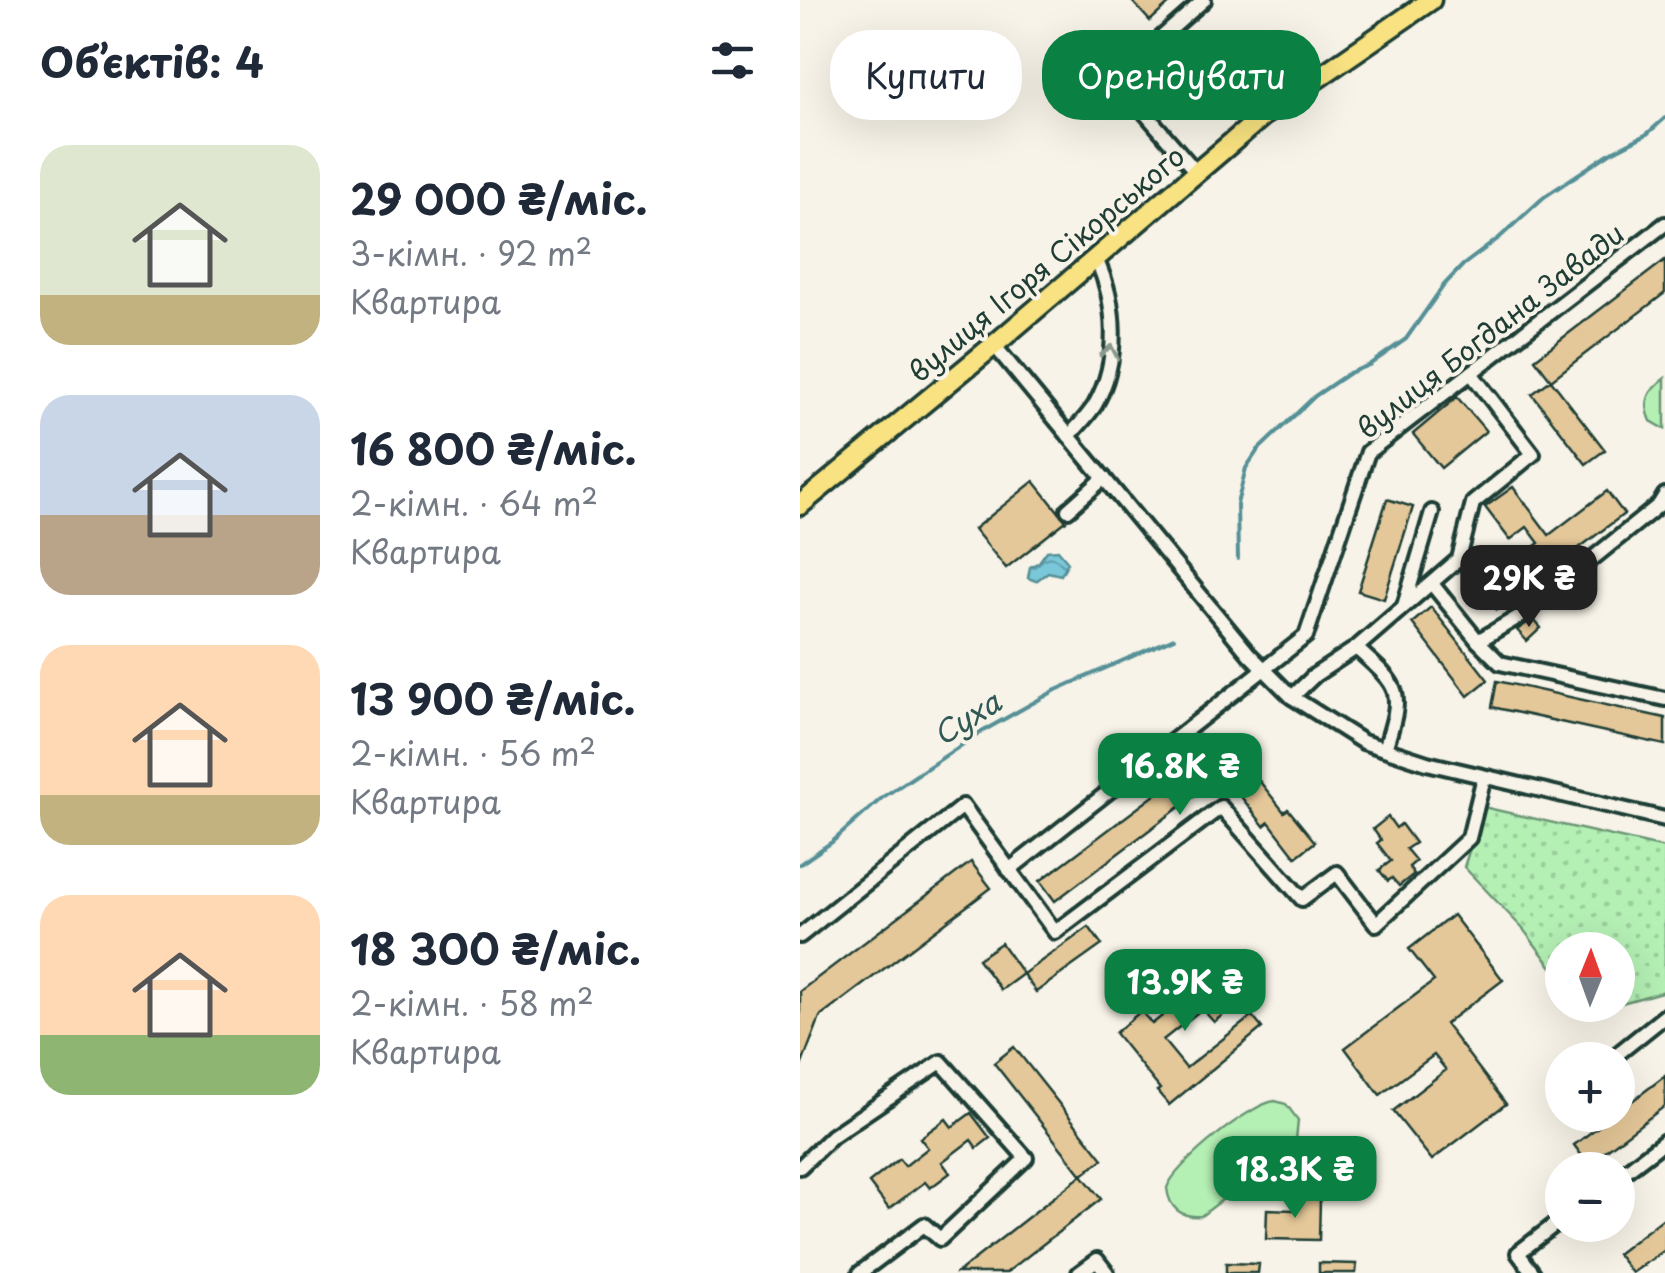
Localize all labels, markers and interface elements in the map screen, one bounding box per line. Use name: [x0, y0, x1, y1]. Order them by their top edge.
text: Об’єктів: 4: [40, 29, 264, 92]
chip: Купити: [830, 30, 1022, 120]
chip: Орендувати: [1042, 30, 1321, 120]
icon: filters: [705, 33, 760, 88]
street label: вулиця Ігоря Сікорського: [898, 134, 1194, 392]
text: 29 000 ₴/міс.: [350, 166, 648, 229]
icon: home: [120, 185, 240, 305]
street label: вулиця Богдана Завади: [1347, 212, 1633, 448]
text: 3-кімн. · 92 m²: [350, 229, 592, 277]
text: Квартира: [350, 277, 501, 325]
one-way arrow: [1099, 343, 1120, 360]
text: 16 800 ₴/міс.: [350, 416, 637, 479]
icon: home: [120, 435, 240, 555]
text: 2-кімн. · 64 m²: [350, 479, 598, 527]
text: Квартира: [350, 527, 501, 575]
pin: 29K ₴: [1459, 545, 1599, 630]
text: 29K ₴: [1482, 553, 1576, 601]
text: 13 900 ₴/міс.: [350, 666, 636, 729]
water label: Суха: [923, 678, 1010, 755]
icon: home: [120, 685, 240, 805]
text: 2-кімн. · 56 m²: [350, 729, 596, 777]
pin: 16.8K ₴: [1088, 733, 1272, 818]
text: 16.8K ₴: [1120, 741, 1240, 789]
text: Квартира: [350, 777, 501, 825]
text: 18 300 ₴/міс.: [350, 916, 641, 979]
north arrow: [1545, 932, 1635, 1022]
map controls: [1545, 932, 1635, 1242]
icon: home: [120, 935, 240, 1055]
pin: 13.9K ₴: [1093, 949, 1277, 1034]
text: 13.9K ₴: [1127, 957, 1243, 1005]
text: 2-кімн. · 58 m²: [350, 979, 594, 1027]
text: Квартира: [350, 1027, 501, 1075]
button: +: [1545, 1042, 1635, 1132]
pin: 18.3K ₴: [1203, 1136, 1387, 1221]
text: 18.3K ₴: [1235, 1144, 1355, 1192]
button: −: [1545, 1152, 1635, 1242]

